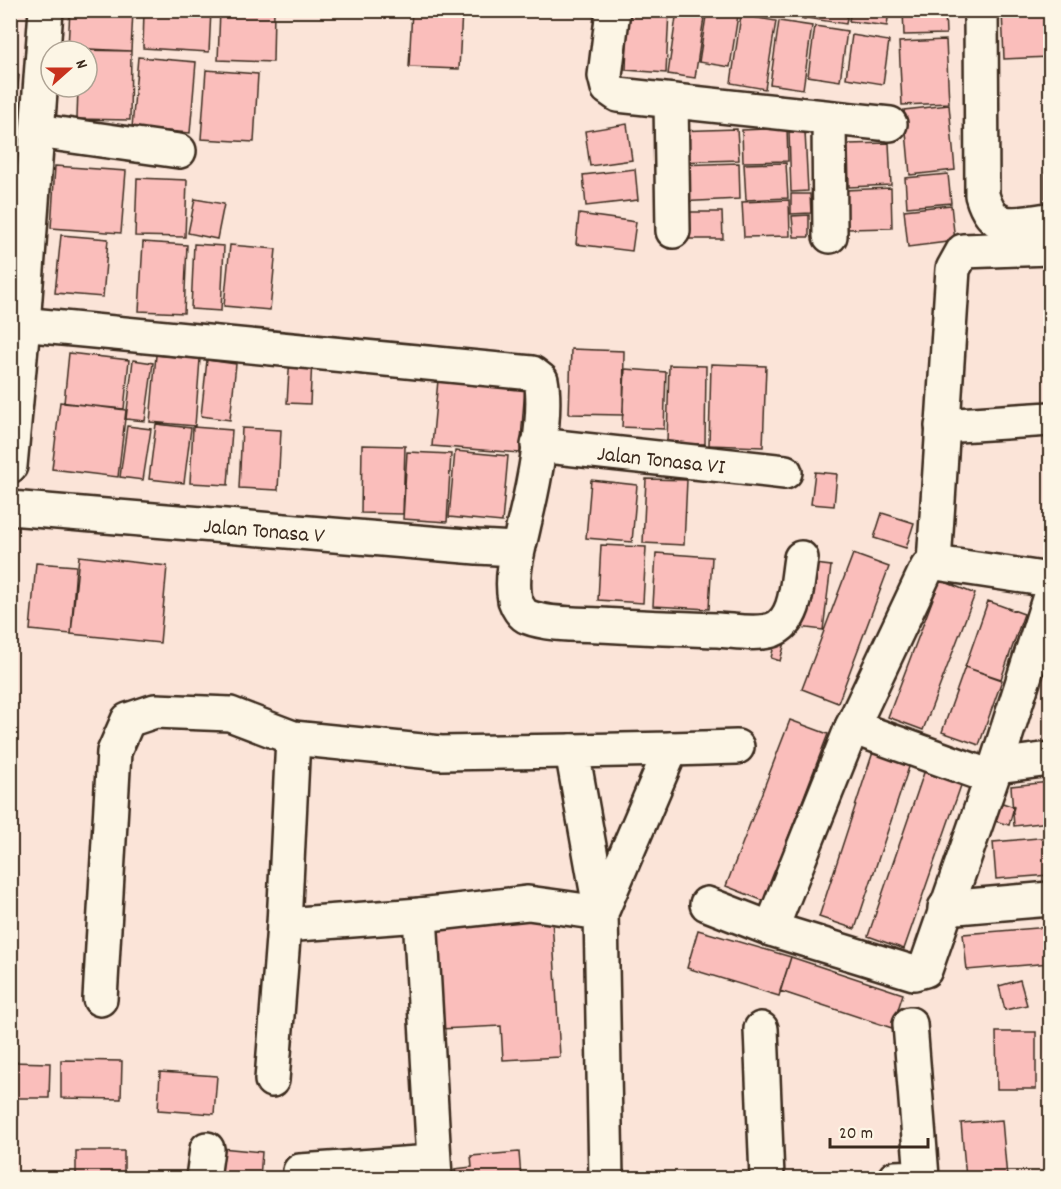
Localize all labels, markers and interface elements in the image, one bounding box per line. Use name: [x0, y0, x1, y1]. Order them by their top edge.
north arrow: [39, 39, 99, 99]
text: N: [69, 57, 93, 72]
street label: Jalan Tonasa VI: [595, 440, 727, 484]
street label: Jalan Tonasa V: [202, 512, 326, 553]
scale bar: [830, 1111, 928, 1149]
text: 20 m: [839, 1122, 873, 1147]

